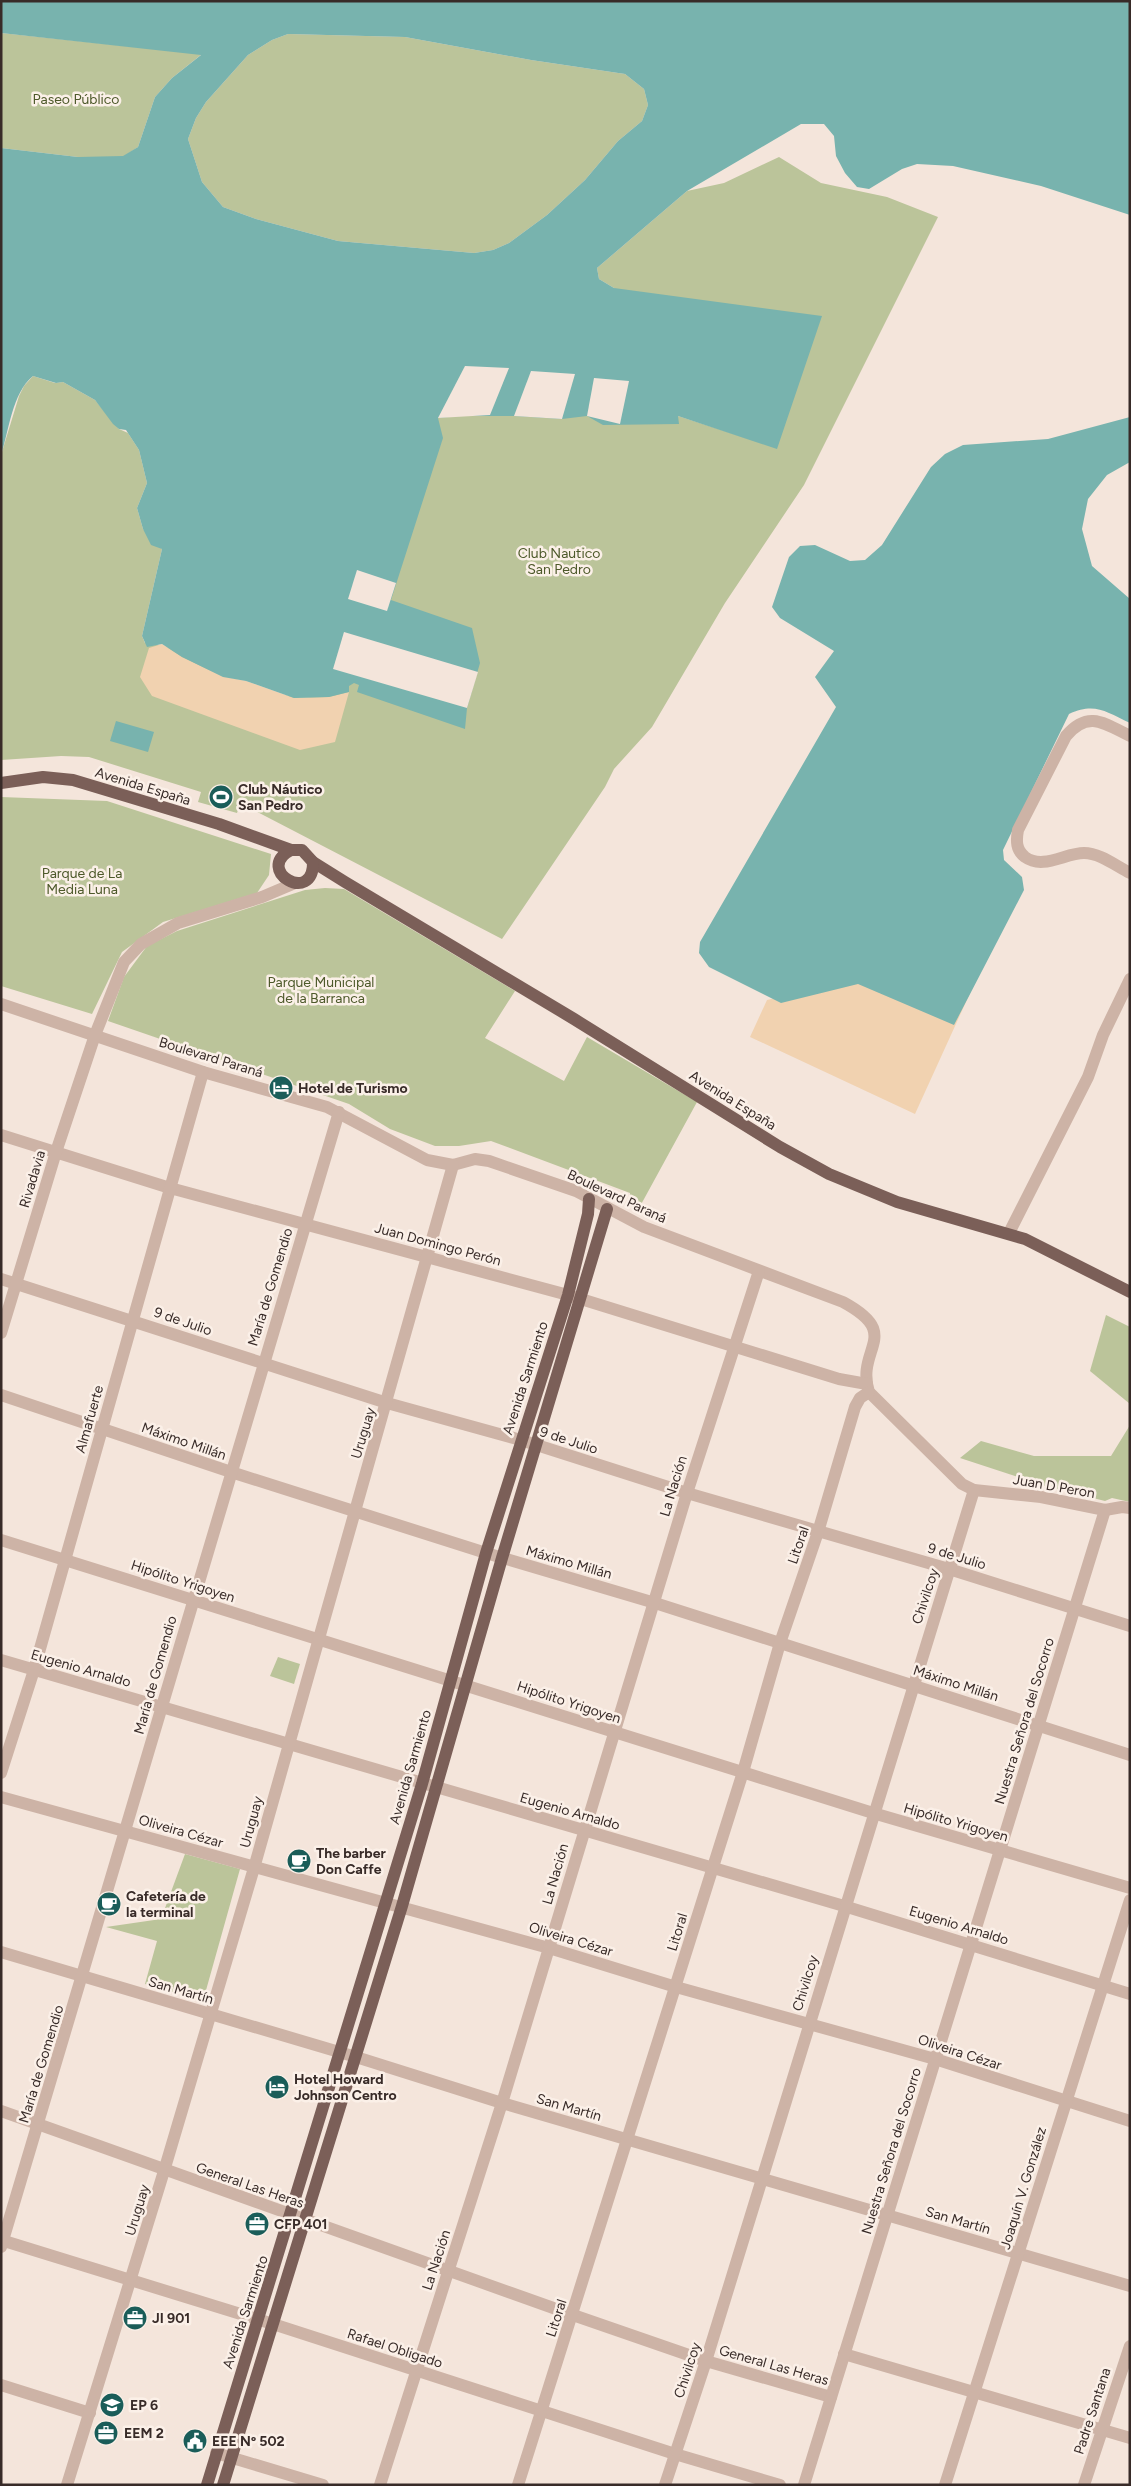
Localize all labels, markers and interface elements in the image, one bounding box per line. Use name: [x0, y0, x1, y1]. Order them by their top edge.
park label: Paseo Público: [33, 91, 119, 108]
park label: Club Nautico San Pedro: [518, 545, 600, 578]
street label: Avenida España: [93, 764, 193, 809]
place label: Club Náutico San Pedro: [238, 781, 322, 814]
sports icon: Club Náutico San Pedro: [208, 784, 234, 810]
park label: Parque de La Media Luna: [42, 865, 122, 898]
park label: Parque Municipal de la Barranca: [268, 974, 374, 1007]
street label: Boulevard Paraná: [157, 1034, 265, 1081]
street label: Avenida España: [686, 1067, 779, 1134]
hotel icon: Hotel de Turismo: [268, 1075, 294, 1101]
place label: Hotel de Turismo: [298, 1080, 408, 1097]
street label: Rivadavia: [16, 1148, 49, 1210]
street label: Boulevard Paraná: [564, 1166, 669, 1227]
street label: Juan Domingo Perón: [373, 1219, 503, 1270]
street label: María de Gomendio: [244, 1226, 297, 1348]
street label: 9 de Julio: [152, 1304, 214, 1339]
street label: Avenida Sarmiento: [499, 1319, 552, 1437]
street label: Almafuerte: [72, 1383, 107, 1455]
street label: Uruguay: [348, 1405, 380, 1461]
street label: Máximo Millán: [139, 1419, 229, 1464]
street label: 9 de Julio: [538, 1423, 600, 1458]
street label: La Nación: [656, 1454, 691, 1519]
street label: Juan D Peron: [1012, 1471, 1096, 1502]
street label: Litoral: [784, 1524, 813, 1566]
street label: 9 de Julio: [926, 1540, 988, 1573]
street label: Máximo Millán: [524, 1542, 614, 1583]
street label: Hipólito Yrigoyen: [129, 1557, 237, 1606]
street label: Chivilcoy: [908, 1566, 943, 1626]
street label: María de Gomendio: [130, 1614, 181, 1736]
street label: Nuestra Señora del Socorro: [991, 1636, 1058, 1807]
street label: Eugenio Arnaldo: [29, 1646, 133, 1691]
street label: Máximo Millán: [911, 1662, 1001, 1705]
street label: Hipólito Yrigoyen: [515, 1678, 623, 1727]
street label: Avenida Sarmiento: [386, 1708, 435, 1826]
street label: Eugenio Arnaldo: [518, 1789, 622, 1834]
street label: Uruguay: [236, 1794, 267, 1850]
street label: Hipólito Yrigoyen: [902, 1799, 1010, 1846]
street label: Oliveira Cézar: [137, 1811, 225, 1852]
street label: La Nación: [539, 1842, 572, 1907]
place label: The barber Don Caffe: [316, 1845, 386, 1878]
cafe icon: The barber Don Caffe: [286, 1848, 312, 1874]
place label: Cafetería de la terminal: [126, 1888, 206, 1921]
cafe icon: Cafetería de la terminal: [96, 1891, 122, 1917]
street label: Eugenio Arnaldo: [907, 1902, 1011, 1949]
street label: Litoral: [664, 1911, 691, 1953]
street label: Oliveira Cézar: [527, 1919, 615, 1960]
street label: Chivilcoy: [789, 1952, 822, 2013]
street label: San Martín: [146, 1973, 216, 2008]
street label: María de Gomendio: [15, 2003, 68, 2125]
street label: Oliveira Cézar: [916, 2031, 1004, 2074]
street label: Nuestra Señora del Socorro: [858, 2066, 925, 2237]
place label: Hotel Howard Johnson Centro: [294, 2071, 397, 2104]
hotel icon: Hotel Howard Johnson Centro: [264, 2074, 290, 2100]
street label: San Martín: [534, 2090, 604, 2125]
street label: Joaquín V. González: [997, 2125, 1050, 2251]
street label: General Las Heras: [194, 2159, 306, 2212]
street label: Uruguay: [122, 2182, 154, 2238]
street label: San Martín: [923, 2203, 993, 2238]
office icon: CFP 401: [244, 2211, 270, 2237]
place label: CFP 401: [274, 2216, 328, 2233]
street label: La Nación: [419, 2228, 454, 2293]
street label: Avenida Sarmiento: [219, 2253, 272, 2371]
street label: Litoral: [542, 2297, 571, 2339]
office icon: JI 901: [122, 2305, 148, 2331]
place label: JI 901: [152, 2310, 190, 2327]
street label: Rafael Obligado: [345, 2325, 445, 2372]
street label: Chivilcoy: [670, 2340, 705, 2400]
street label: General Las Heras: [717, 2342, 831, 2389]
street label: Padre Santana: [1070, 2366, 1114, 2457]
school or university icon: EP 6: [99, 2392, 125, 2418]
place label: EP 6: [130, 2397, 158, 2414]
office icon: EEM 2: [93, 2420, 119, 2446]
place label: EEM 2: [124, 2425, 164, 2442]
public building icon: EEE Nº 502: [182, 2428, 208, 2454]
place label: EEE Nº 502: [212, 2433, 285, 2450]

